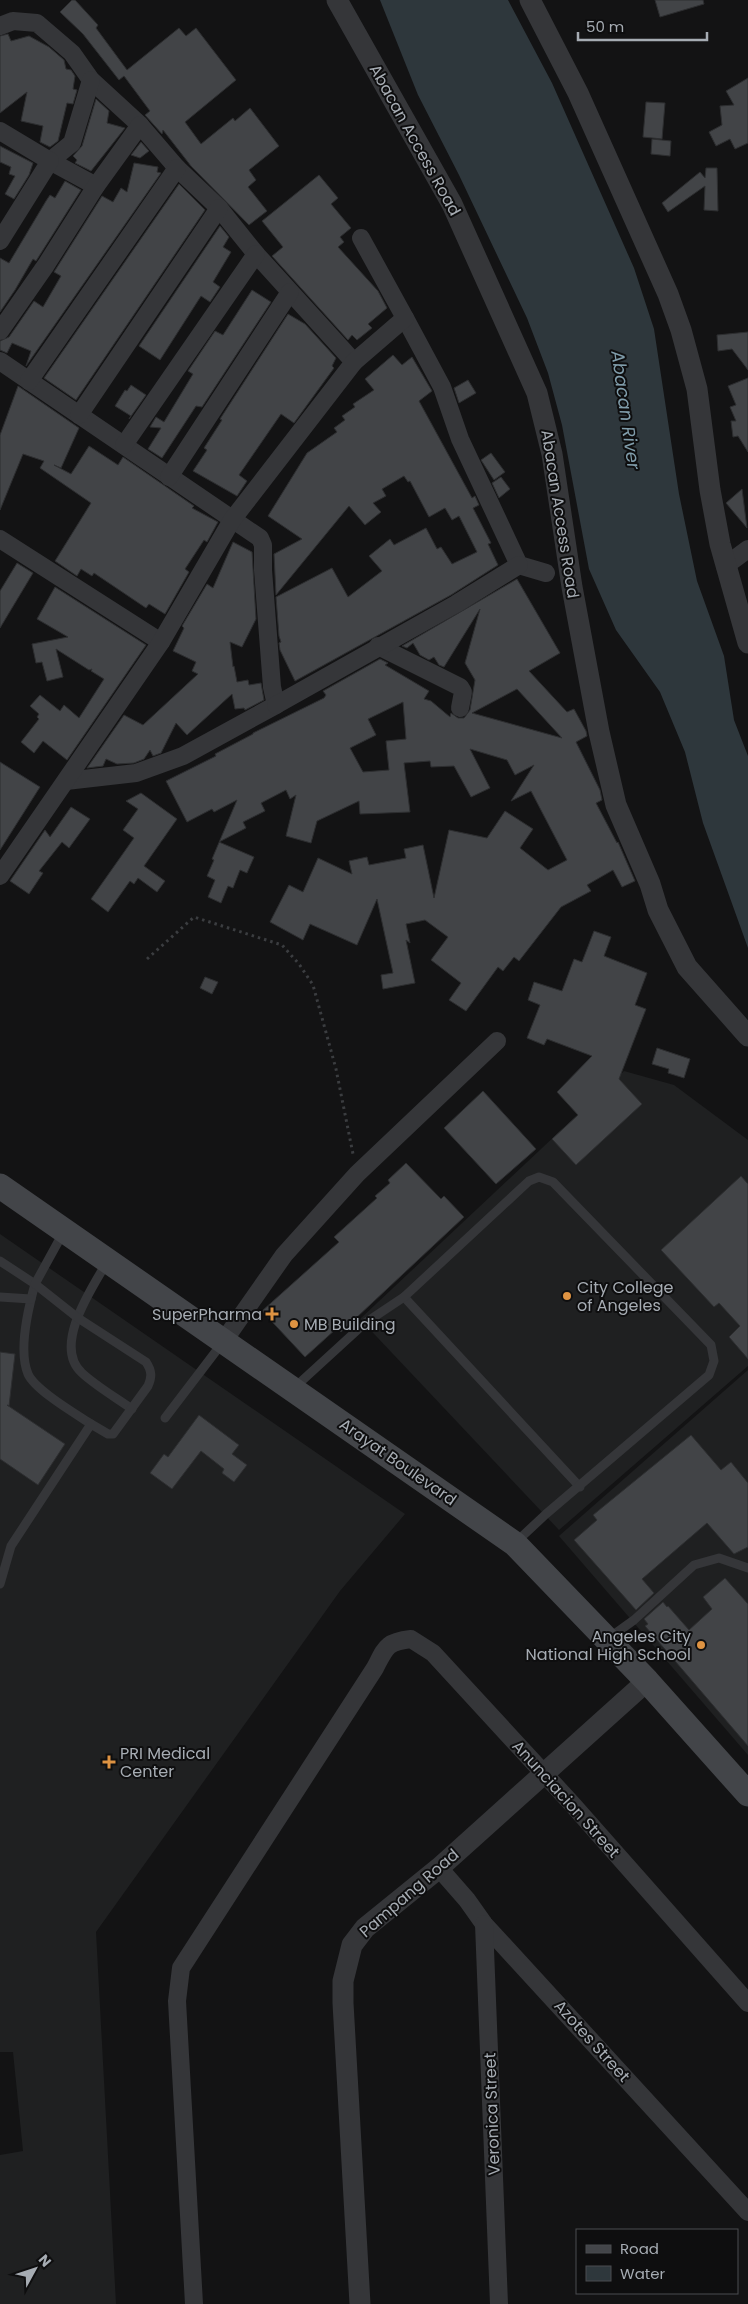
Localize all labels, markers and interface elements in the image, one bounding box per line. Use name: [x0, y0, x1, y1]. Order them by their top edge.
scale bar: [578, 10, 707, 42]
text: 50 m: [586, 16, 624, 37]
street label: Abacan Access Road: [364, 60, 466, 220]
water label: Abacan River: [605, 348, 647, 472]
street label: Abacan Access Road: [535, 428, 585, 600]
place label: City College of Angeles: [577, 1276, 674, 1317]
marker: City College of Angeles: [561, 1290, 573, 1302]
place label: SuperPharma: [152, 1303, 262, 1326]
marker: SuperPharma: [266, 1308, 278, 1320]
place label: MB Building: [304, 1313, 396, 1336]
marker: MB Building: [288, 1318, 300, 1330]
street label: Arayat Boulevard: [335, 1413, 461, 1511]
place label: Angeles City National High School: [526, 1625, 691, 1666]
marker: Angeles City National High School: [695, 1639, 707, 1651]
street label: Anunciacion Street: [507, 1735, 625, 1863]
place label: PRI Medical Center: [120, 1742, 210, 1783]
marker: PRI Medical Center: [102, 1755, 116, 1769]
street label: Pampang Road: [354, 1843, 464, 1943]
street label: Azotes Street: [549, 1995, 635, 2087]
street label: Veronica Street: [478, 2052, 506, 2176]
legend: [576, 2229, 738, 2294]
text: Road: [620, 2238, 659, 2259]
north arrow: [10, 2244, 60, 2294]
text: N: [34, 2250, 56, 2271]
text: Water: [620, 2263, 666, 2284]

